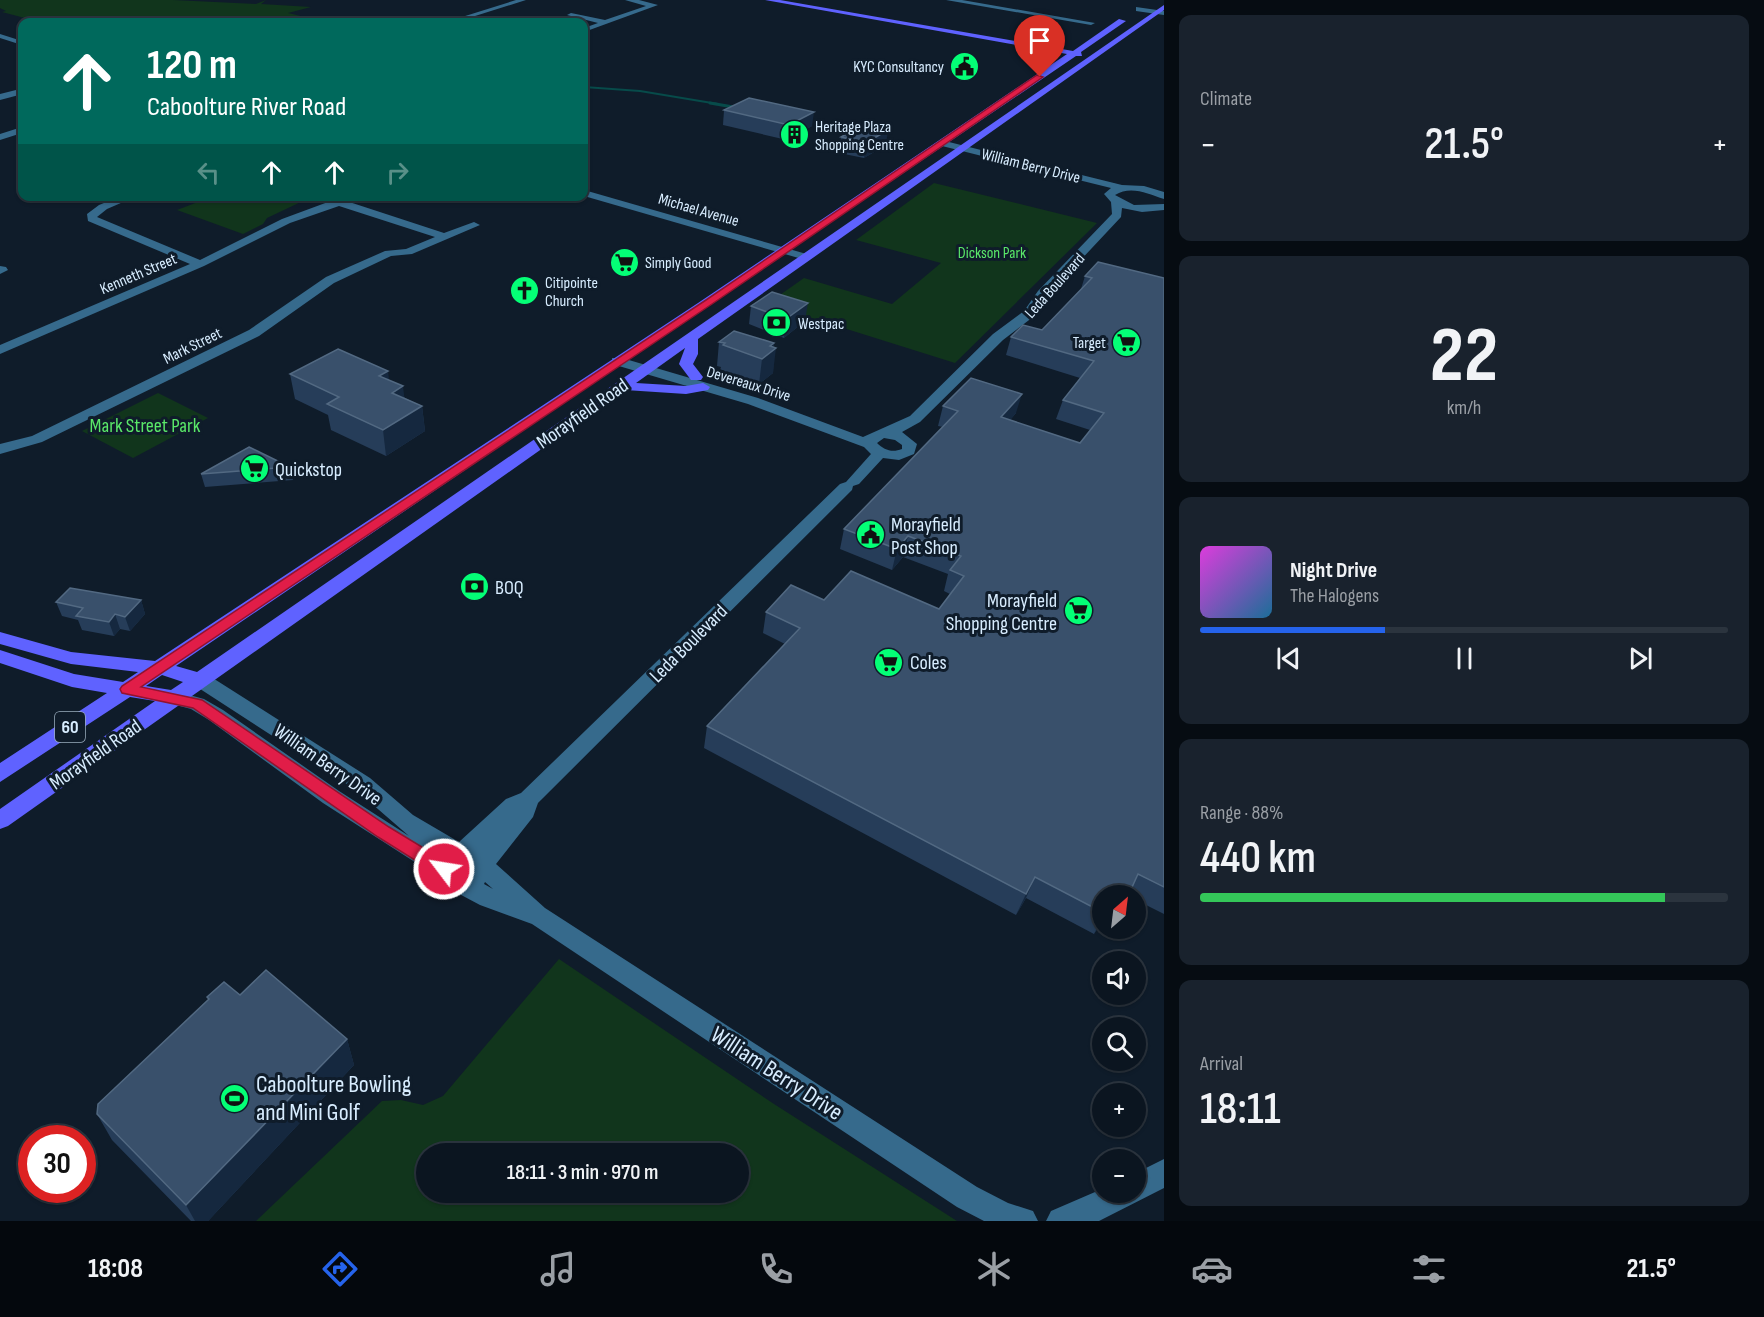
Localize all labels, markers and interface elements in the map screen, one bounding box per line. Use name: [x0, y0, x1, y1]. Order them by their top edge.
pin: [1014, 15, 1065, 77]
icon: arrive: [1023, 24, 1056, 57]
text: 120 m: [147, 40, 237, 91]
icon: ahead: [48, 42, 126, 120]
public building icon: KYC Consultancy: [949, 50, 981, 82]
place label: KYC Consultancy: [853, 58, 944, 77]
text: Climate: [1200, 87, 1252, 111]
text: Caboolture River Road: [147, 91, 346, 123]
text: 21.5°: [1424, 117, 1504, 172]
place label: Heritage Plaza Shopping Centre: [815, 118, 904, 155]
building icon: Heritage Plaza Shopping Centre: [778, 119, 810, 151]
text: −: [1200, 125, 1216, 165]
text: +: [1712, 125, 1728, 165]
street label: William Berry Drive: [979, 145, 1082, 188]
icon: left: [192, 156, 225, 189]
icon: ahead: [255, 156, 288, 189]
icon: ahead: [318, 156, 351, 189]
icon: right: [381, 156, 414, 189]
street label: Michael Avenue: [656, 190, 741, 231]
park label: Dickson Park: [958, 244, 1026, 263]
supermarket icon: Simply Good: [608, 246, 640, 278]
street label: Kenneth Street: [97, 250, 180, 299]
street label: Leda Boulevard: [1021, 250, 1089, 322]
place label: Simply Good: [645, 254, 711, 273]
place label: Citipointe Church: [545, 274, 598, 311]
church icon: Citipointe Church: [508, 275, 540, 307]
bank icon: Westpac: [761, 307, 793, 339]
text: 22: [1430, 310, 1498, 403]
place label: Westpac: [798, 315, 844, 334]
street label: Mark Street: [160, 324, 225, 369]
supermarket icon: Target: [1111, 326, 1143, 358]
place label: Target: [1073, 334, 1106, 353]
street label: Devereaux Drive: [704, 363, 793, 406]
street label: Morayfield Road: [532, 373, 633, 454]
text: km/h: [1447, 396, 1481, 420]
park label: Mark Street Park: [90, 414, 201, 438]
supermarket icon: Quickstop: [238, 453, 270, 485]
place label: Quickstop: [275, 458, 342, 482]
place label: Morayfield Post Shop: [891, 513, 961, 560]
public building icon: Morayfield Post Shop: [854, 519, 886, 551]
text: Night Drive: [1290, 557, 1377, 584]
bank icon: BOQ: [458, 571, 490, 603]
place label: BOQ: [495, 576, 524, 600]
text: The Halogens: [1290, 584, 1379, 608]
place label: Morayfield Shopping Centre: [946, 589, 1057, 636]
supermarket icon: Morayfield Shopping Centre: [1062, 595, 1094, 627]
street label: Leda Boulevard: [645, 600, 733, 688]
icon: previous: [1272, 642, 1305, 675]
icon: pause: [1448, 642, 1481, 675]
icon: next: [1624, 642, 1657, 675]
supermarket icon: Coles: [873, 646, 905, 678]
place label: Coles: [910, 651, 947, 675]
road number: 60: [55, 712, 85, 742]
street label: Morayfield Road: [45, 714, 146, 795]
street label: William Berry Drive: [269, 719, 386, 811]
text: Range · 88%: [1200, 801, 1284, 825]
text: 440 km: [1200, 831, 1316, 886]
position arrow: [412, 837, 476, 901]
north arrow: [1092, 885, 1146, 939]
map controls: [1092, 885, 1146, 1203]
button: sound: [1092, 951, 1146, 1005]
button: search: [1092, 1017, 1146, 1071]
street label: William Berry Drive: [705, 1020, 848, 1127]
text: Arrival: [1200, 1052, 1243, 1076]
place label: Caboolture Bowling and Mini Golf: [256, 1070, 411, 1127]
sports icon: Caboolture Bowling and Mini Golf: [219, 1082, 251, 1114]
text: 18:11: [1200, 1082, 1281, 1137]
button: +: [1092, 1083, 1146, 1137]
speed limit sign: 30: [18, 1125, 96, 1203]
button: −: [1092, 1149, 1146, 1203]
text: 18:11 · 3 min · 970 m: [507, 1159, 658, 1186]
icon: directions: [319, 1248, 361, 1290]
icon: music: [537, 1248, 579, 1290]
icon: phone: [755, 1248, 797, 1290]
icon: climate: [973, 1248, 1015, 1290]
icon: car: [1191, 1248, 1233, 1290]
icon: filters: [1408, 1248, 1450, 1290]
text: 18:08: [88, 1253, 143, 1285]
text: 21.5°: [1626, 1253, 1676, 1285]

